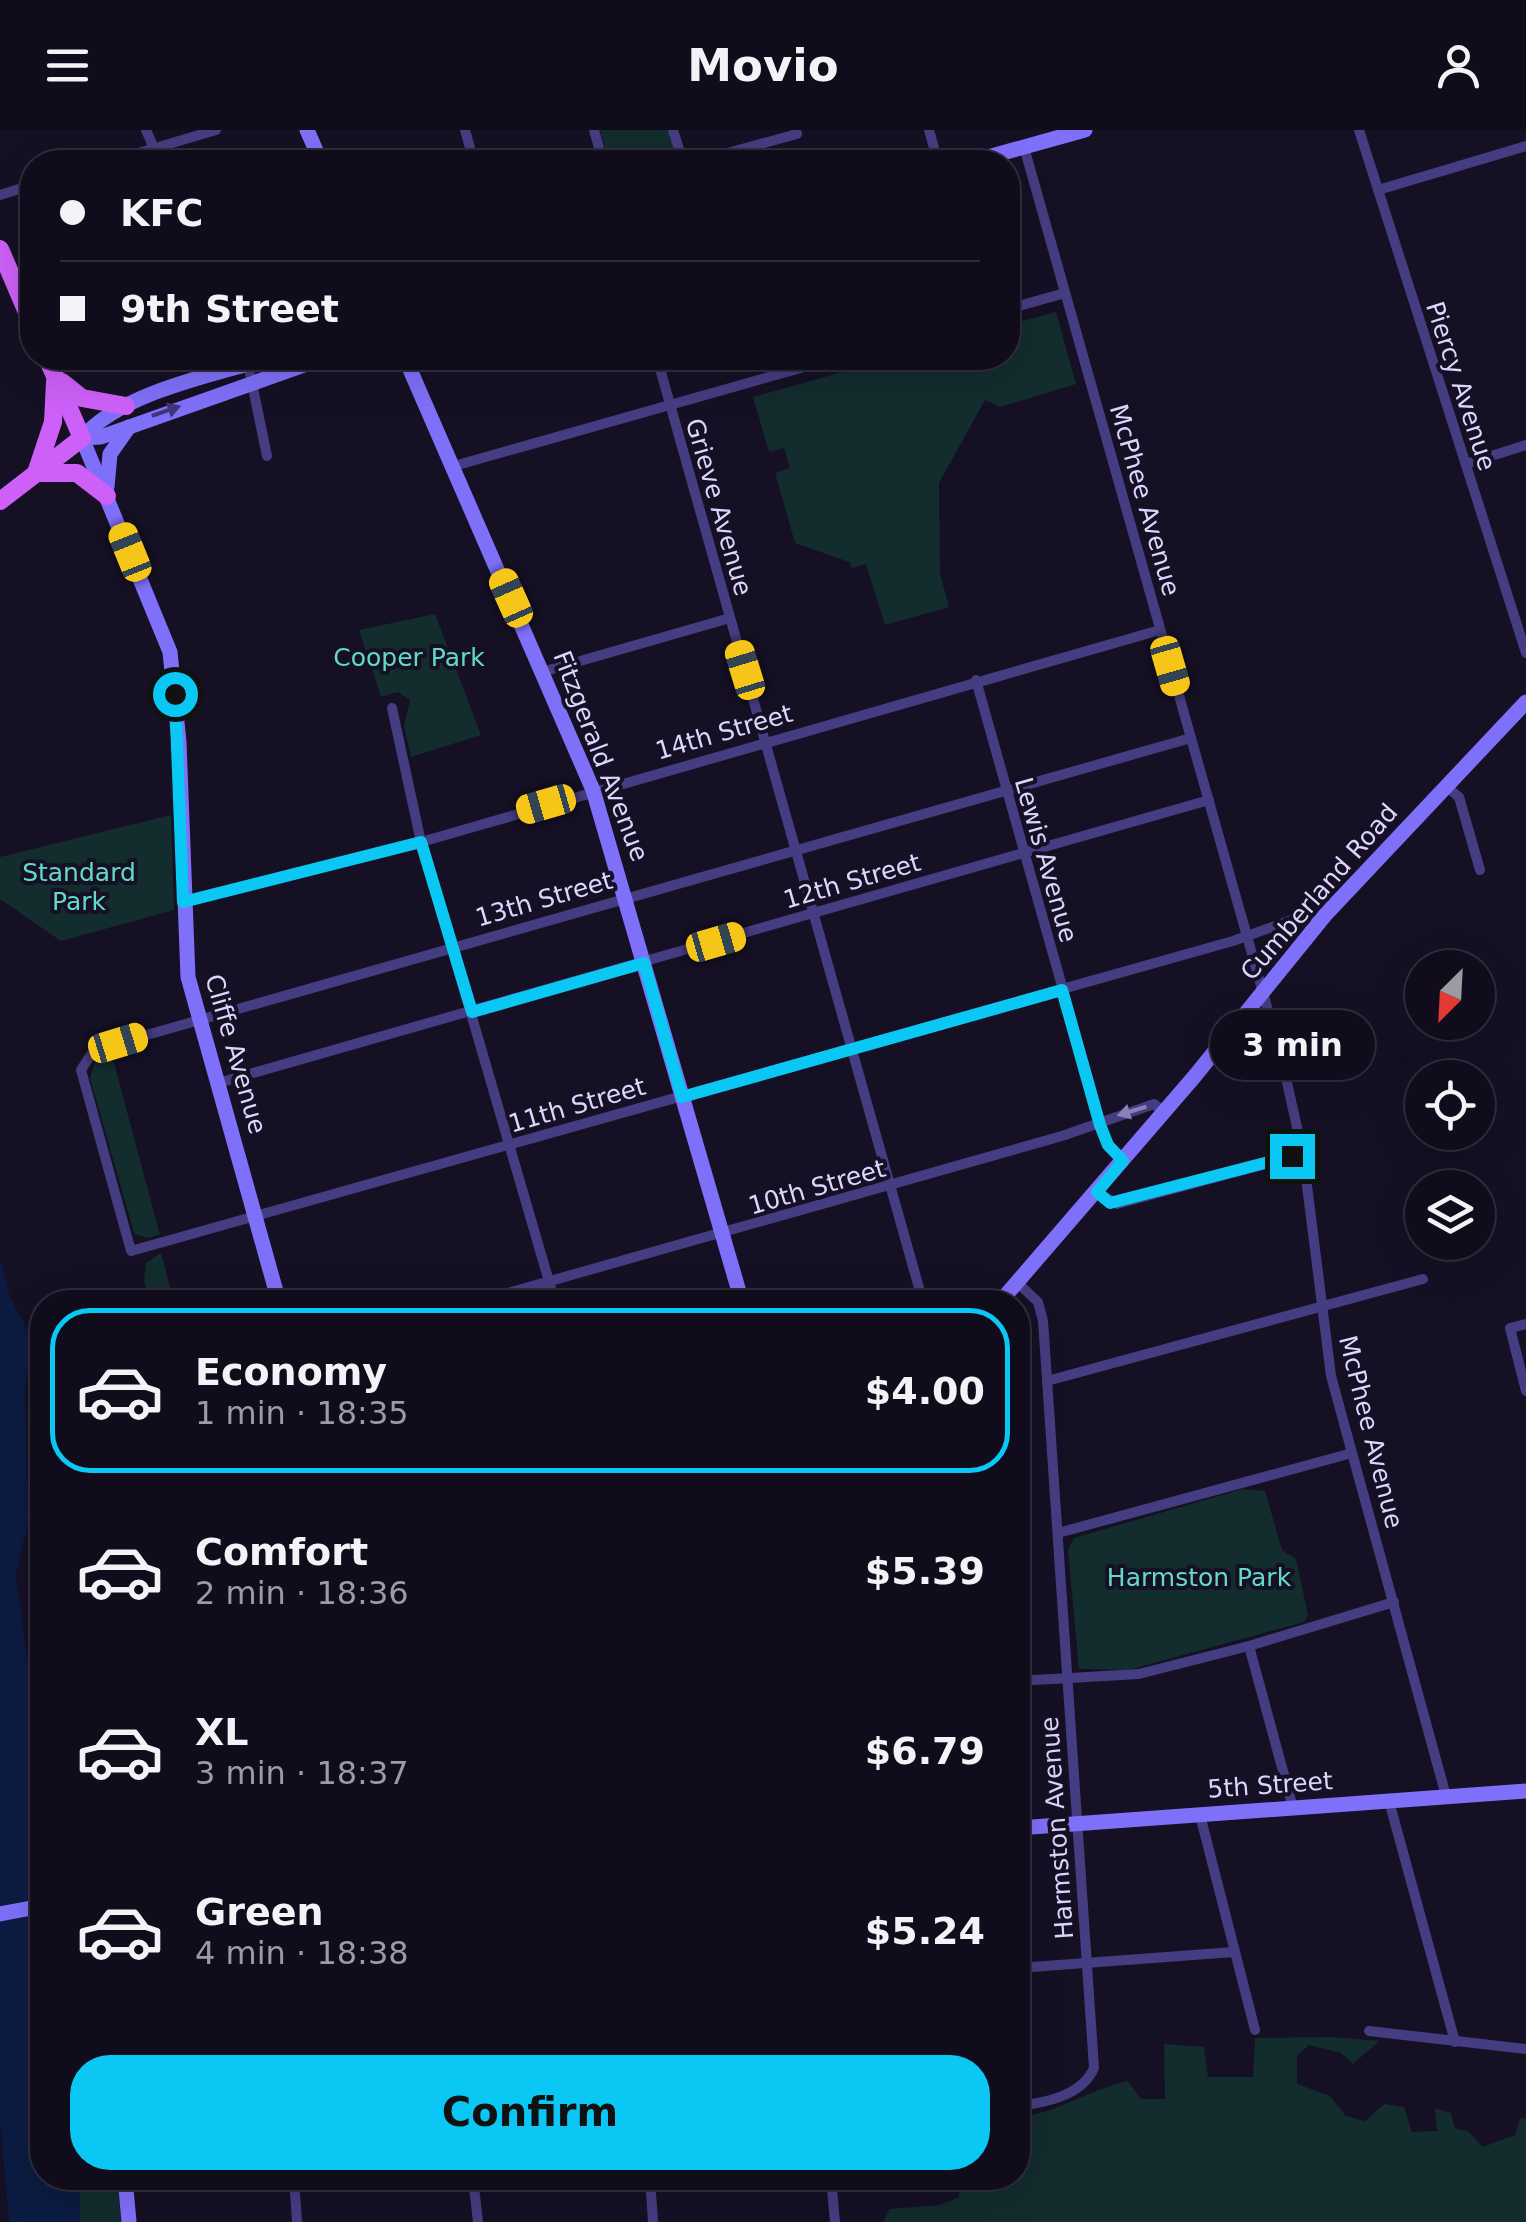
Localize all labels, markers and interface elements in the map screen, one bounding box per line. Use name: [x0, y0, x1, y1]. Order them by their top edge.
icon: menu: [40, 38, 95, 93]
icon: person: [1431, 38, 1486, 93]
text: Movio: [687, 39, 839, 92]
text: KFC: [120, 191, 203, 235]
text: 9th Street: [120, 287, 339, 331]
street label: Piercy Avenue: [1420, 298, 1502, 474]
street label: McPhee Avenue: [1104, 401, 1186, 599]
one-way arrow: [152, 402, 182, 417]
street label: Grieve Avenue: [680, 415, 758, 599]
car: [105, 519, 155, 585]
car: [485, 564, 537, 632]
car: [1147, 633, 1193, 699]
car: [722, 637, 768, 703]
park label: Cooper Park: [333, 643, 485, 672]
street label: Fitzgerald Avenue: [548, 647, 654, 865]
route start: [153, 672, 198, 717]
street label: 14th Street: [652, 699, 796, 765]
street label: Lewis Avenue: [1009, 774, 1083, 946]
car: [513, 781, 579, 827]
street label: Cumberland Road: [1235, 798, 1403, 986]
street label: 12th Street: [780, 848, 924, 914]
park label: Standard Park: [22, 858, 136, 916]
street label: 13th Street: [472, 866, 616, 932]
car: [683, 919, 749, 965]
north arrow: [1405, 950, 1495, 1040]
map controls: [1405, 950, 1495, 1260]
street label: Cliffe Avenue: [199, 971, 273, 1137]
callout: 3 min: [1210, 1011, 1374, 1081]
car: [85, 1020, 151, 1066]
text: 3 min: [1242, 1026, 1343, 1064]
button: locate: [1405, 1060, 1495, 1150]
street label: 11th Street: [505, 1072, 649, 1138]
one-way arrow: [1117, 1104, 1147, 1119]
route end: [1270, 1134, 1315, 1179]
street label: 10th Street: [745, 1154, 889, 1220]
button: layers: [1405, 1170, 1495, 1260]
street label: McPhee Avenue: [1333, 1333, 1409, 1531]
icon: car: [75, 1346, 165, 1436]
text: Economy: [195, 1350, 387, 1394]
text: $4.00: [865, 1369, 985, 1413]
text: 1 min · 18:35: [195, 1394, 409, 1432]
icon: car: [75, 1526, 165, 1616]
text: Comfort: [195, 1530, 368, 1574]
text: $5.39: [865, 1549, 985, 1593]
park label: Harmston Park: [1107, 1563, 1292, 1592]
text: 2 min · 18:36: [195, 1574, 409, 1612]
icon: car: [75, 1706, 165, 1796]
text: XL: [195, 1710, 249, 1754]
street label: Harmston Avenue: [1035, 1716, 1079, 1940]
text: $6.79: [865, 1729, 985, 1773]
text: 3 min · 18:37: [195, 1754, 409, 1792]
street label: 5th Street: [1206, 1766, 1334, 1804]
icon: car: [75, 1886, 165, 1976]
text: Green: [195, 1890, 324, 1934]
text: $5.24: [865, 1909, 985, 1953]
text: 4 min · 18:38: [195, 1934, 409, 1972]
button: Confirm: [70, 2055, 990, 2170]

